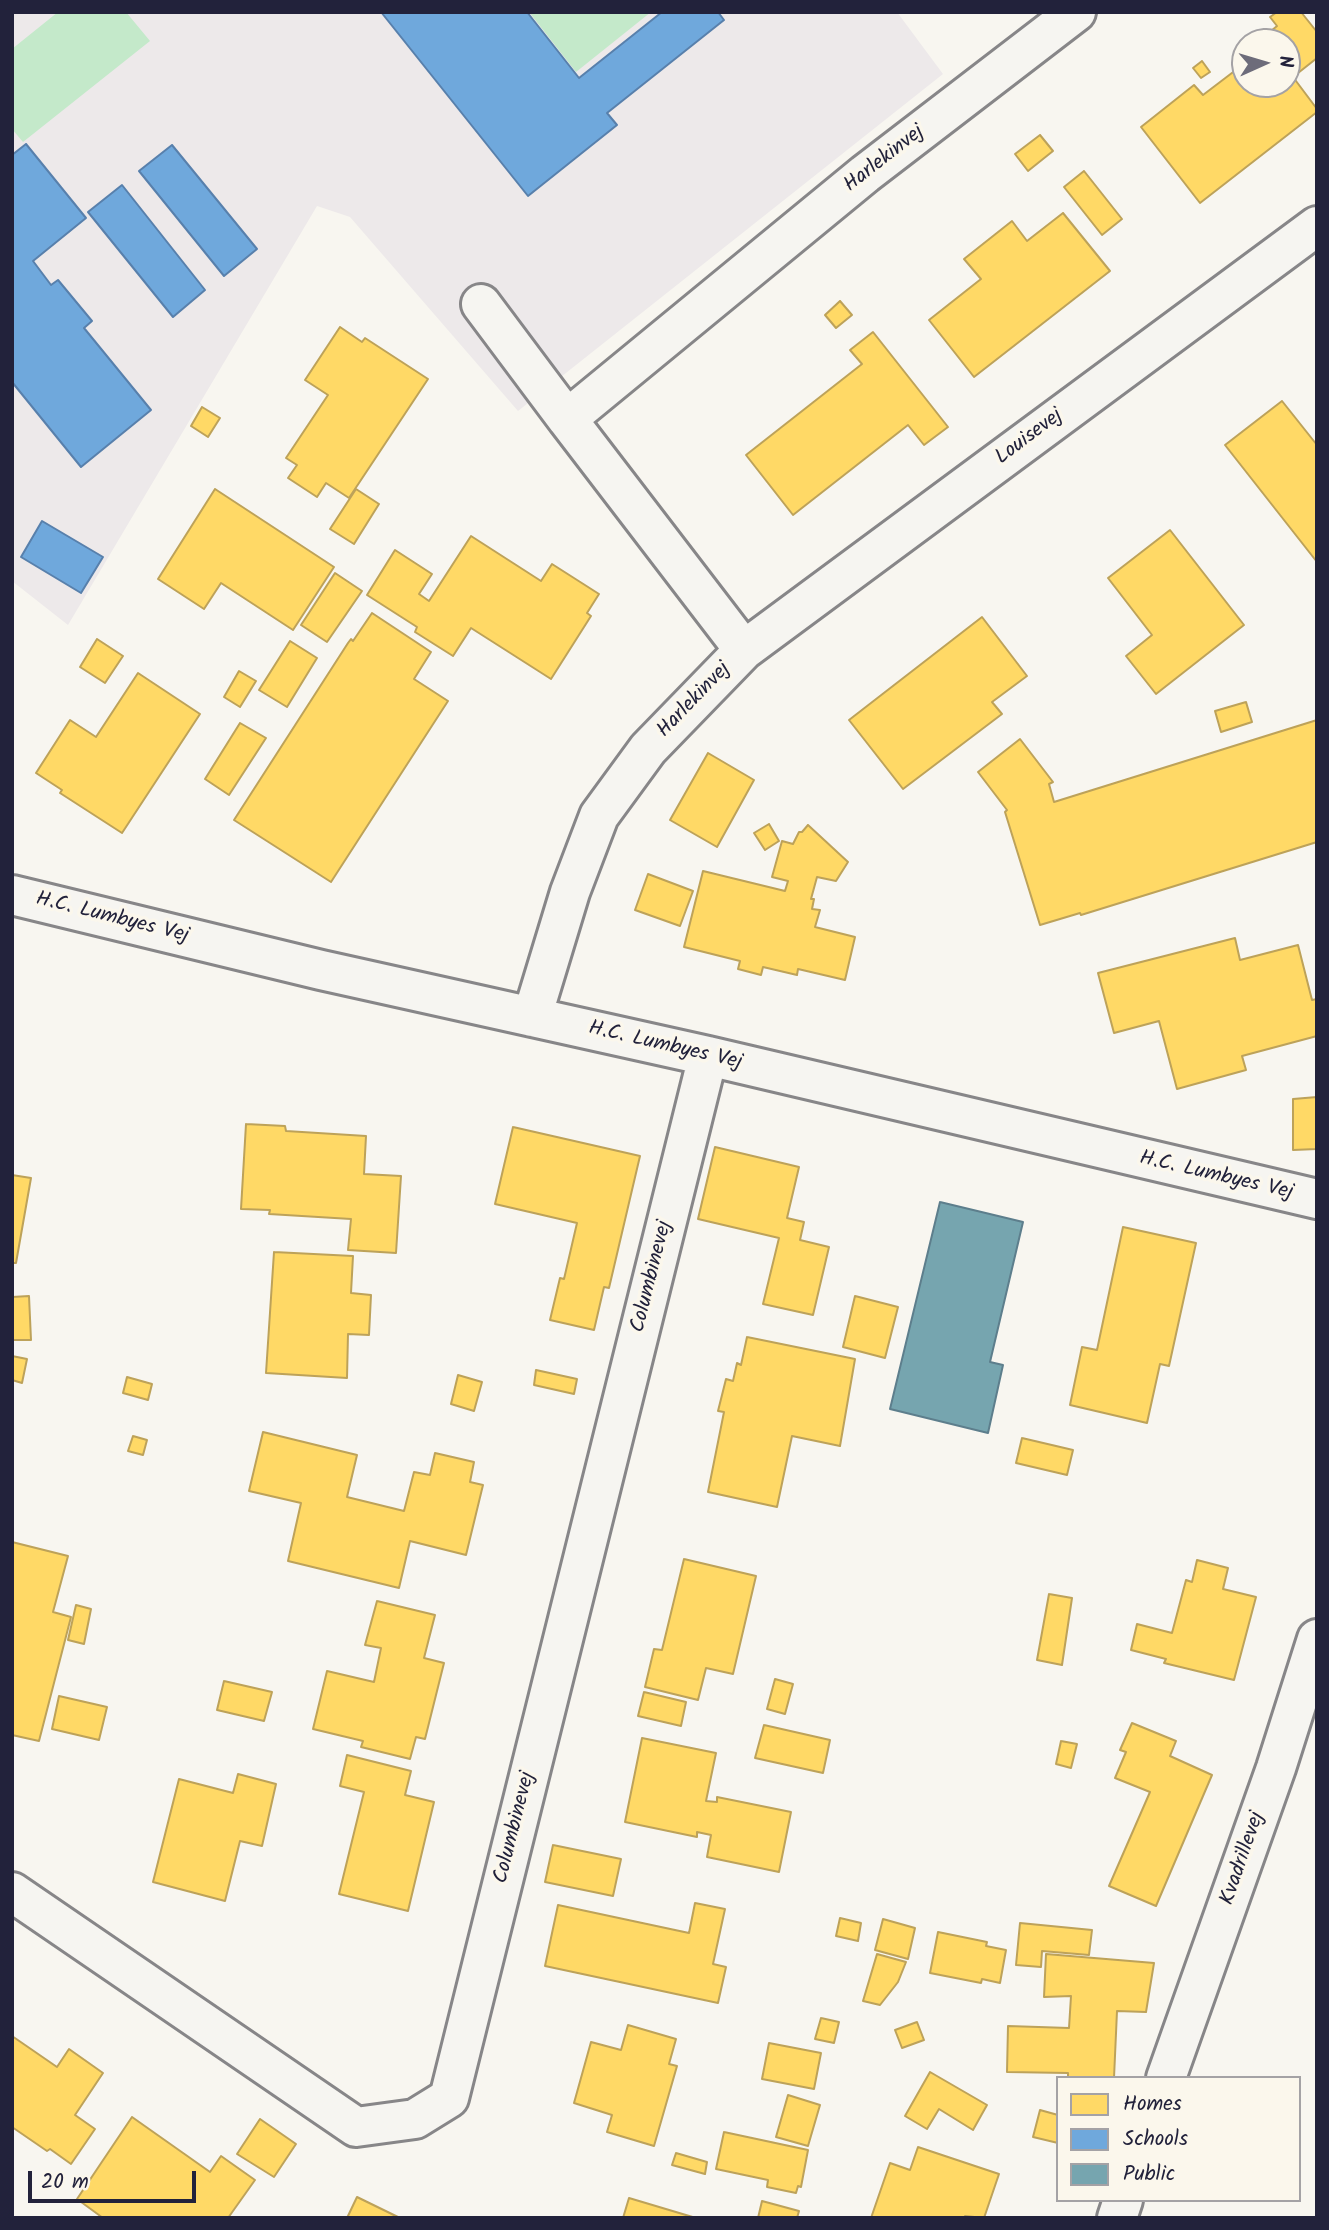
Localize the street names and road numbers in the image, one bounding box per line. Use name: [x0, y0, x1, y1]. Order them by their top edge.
street label: Harlekinvej: [840, 121, 930, 199]
street label: Louisevej: [991, 404, 1069, 472]
street label: Harlekinvej: [653, 658, 737, 744]
street label: H.C. Lumbyes Vej: [33, 888, 191, 950]
street label: H.C. Lumbyes Vej: [586, 1017, 744, 1077]
street label: H.C. Lumbyes Vej: [1137, 1147, 1295, 1207]
street label: Columbinevej: [627, 1218, 679, 1336]
street label: Columbinevej: [490, 1769, 542, 1887]
street label: Kvadrillevej: [1216, 1809, 1272, 1909]

